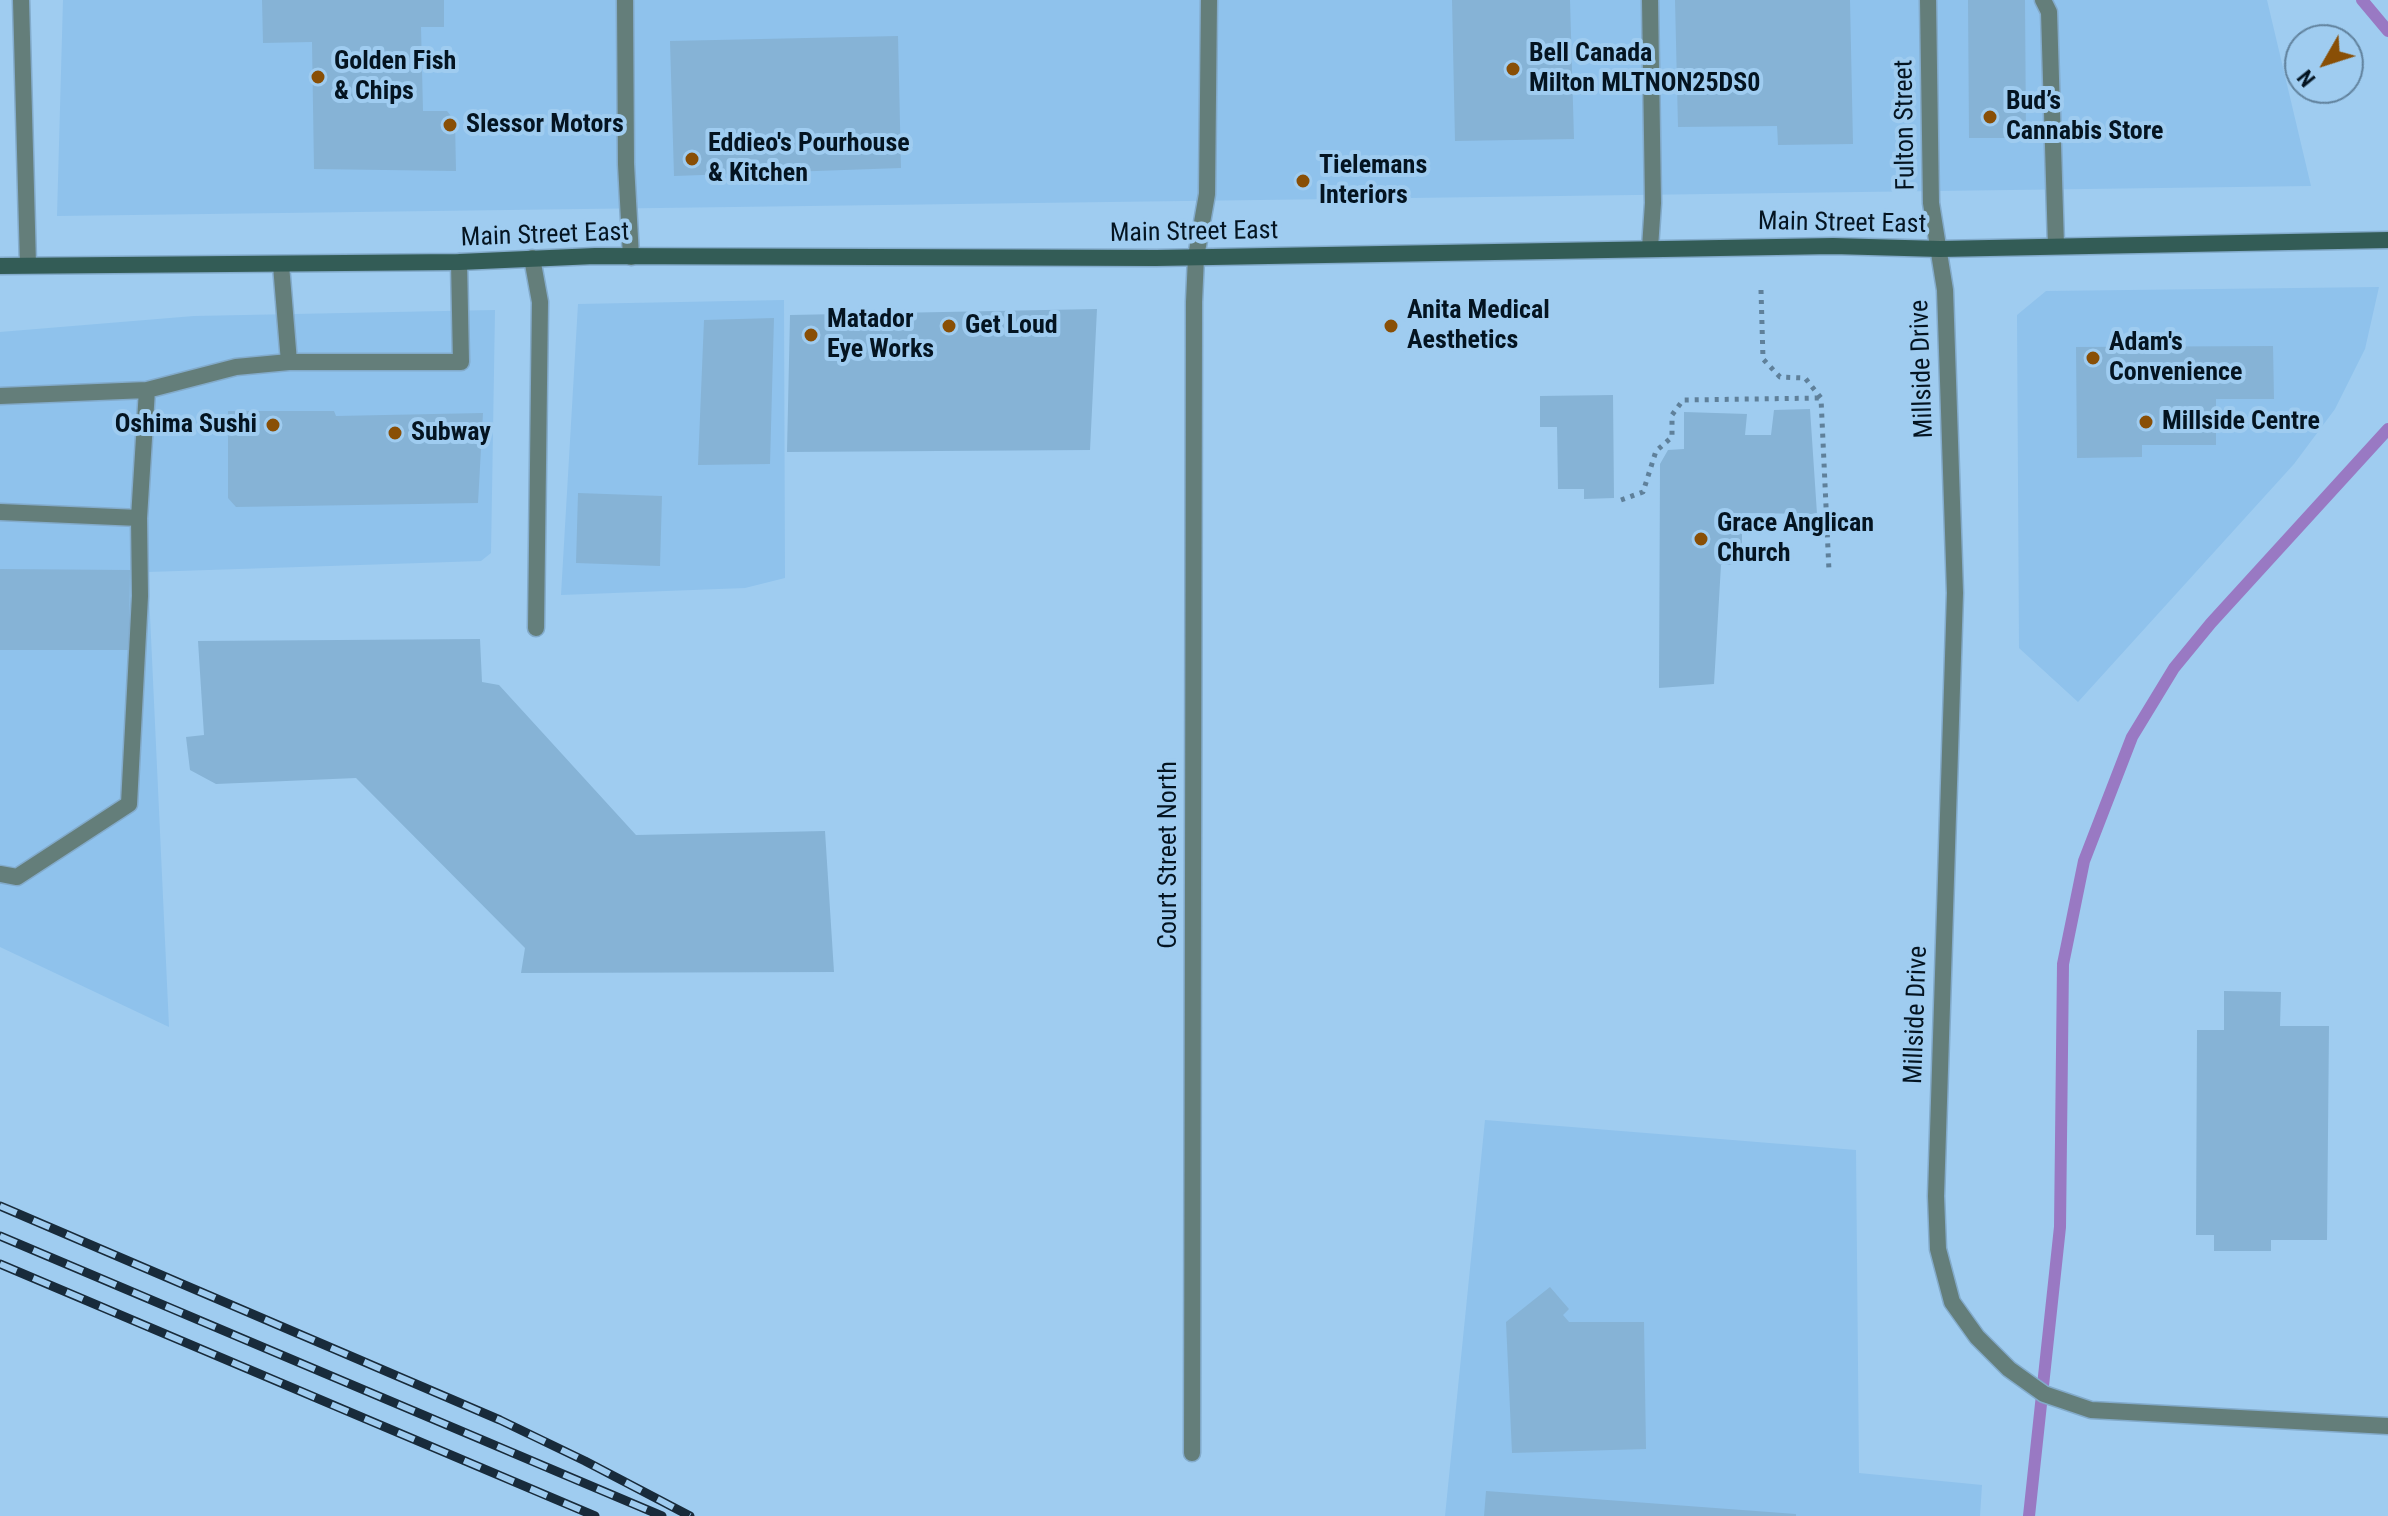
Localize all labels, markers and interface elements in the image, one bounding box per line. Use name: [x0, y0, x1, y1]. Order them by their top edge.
north arrow: [2284, 24, 2364, 104]
place label: Bell Canada Milton MLTNON25DS0: [1529, 38, 1760, 100]
place label: Golden Fish & Chips: [334, 46, 456, 108]
street label: Fulton Street: [1889, 59, 1923, 191]
marker: Bell Canada Milton MLTNON25DS0: [1504, 60, 1522, 78]
text: N: [2293, 65, 2320, 91]
marker: Golden Fish & Chips: [309, 68, 327, 86]
place label: Bud’s Cannabis Store: [2006, 86, 2164, 148]
marker: Bud’s Cannabis Store: [1981, 108, 1999, 126]
place label: Slessor Motors: [466, 109, 624, 141]
marker: Slessor Motors: [441, 116, 459, 134]
place label: Eddieo's Pourhouse & Kitchen: [708, 128, 910, 190]
marker: Eddieo's Pourhouse & Kitchen: [683, 150, 701, 168]
place label: Tielemans Interiors: [1319, 150, 1427, 212]
marker: Tielemans Interiors: [1294, 172, 1312, 190]
street label: Main Street East: [1758, 207, 1926, 241]
street label: Main Street East: [1110, 216, 1278, 250]
street label: Main Street East: [460, 217, 630, 255]
place label: Anita Medical Aesthetics: [1407, 295, 1550, 356]
street label: Millside Drive: [1905, 299, 1941, 439]
place label: Matador Eye Works: [827, 304, 934, 366]
place label: Get Loud: [965, 310, 1058, 342]
marker: Get Loud: [940, 317, 958, 335]
marker: Anita Medical Aesthetics: [1382, 317, 1400, 335]
marker: Matador Eye Works: [802, 326, 820, 344]
place label: Adam's Convenience: [2109, 327, 2242, 388]
marker: Adam's Convenience: [2084, 349, 2102, 367]
place label: Millside Centre: [2162, 406, 2320, 438]
place label: Oshima Sushi: [115, 409, 257, 441]
marker: Millside Centre: [2137, 413, 2155, 431]
marker: Oshima Sushi: [264, 416, 282, 434]
place label: Subway: [411, 417, 491, 449]
marker: Subway: [386, 424, 404, 442]
place label: Grace Anglican Church: [1717, 508, 1874, 570]
marker: Grace Anglican Church: [1692, 530, 1710, 548]
street label: Court Street North: [1153, 761, 1185, 949]
street label: Millside Drive: [1899, 945, 1935, 1085]

